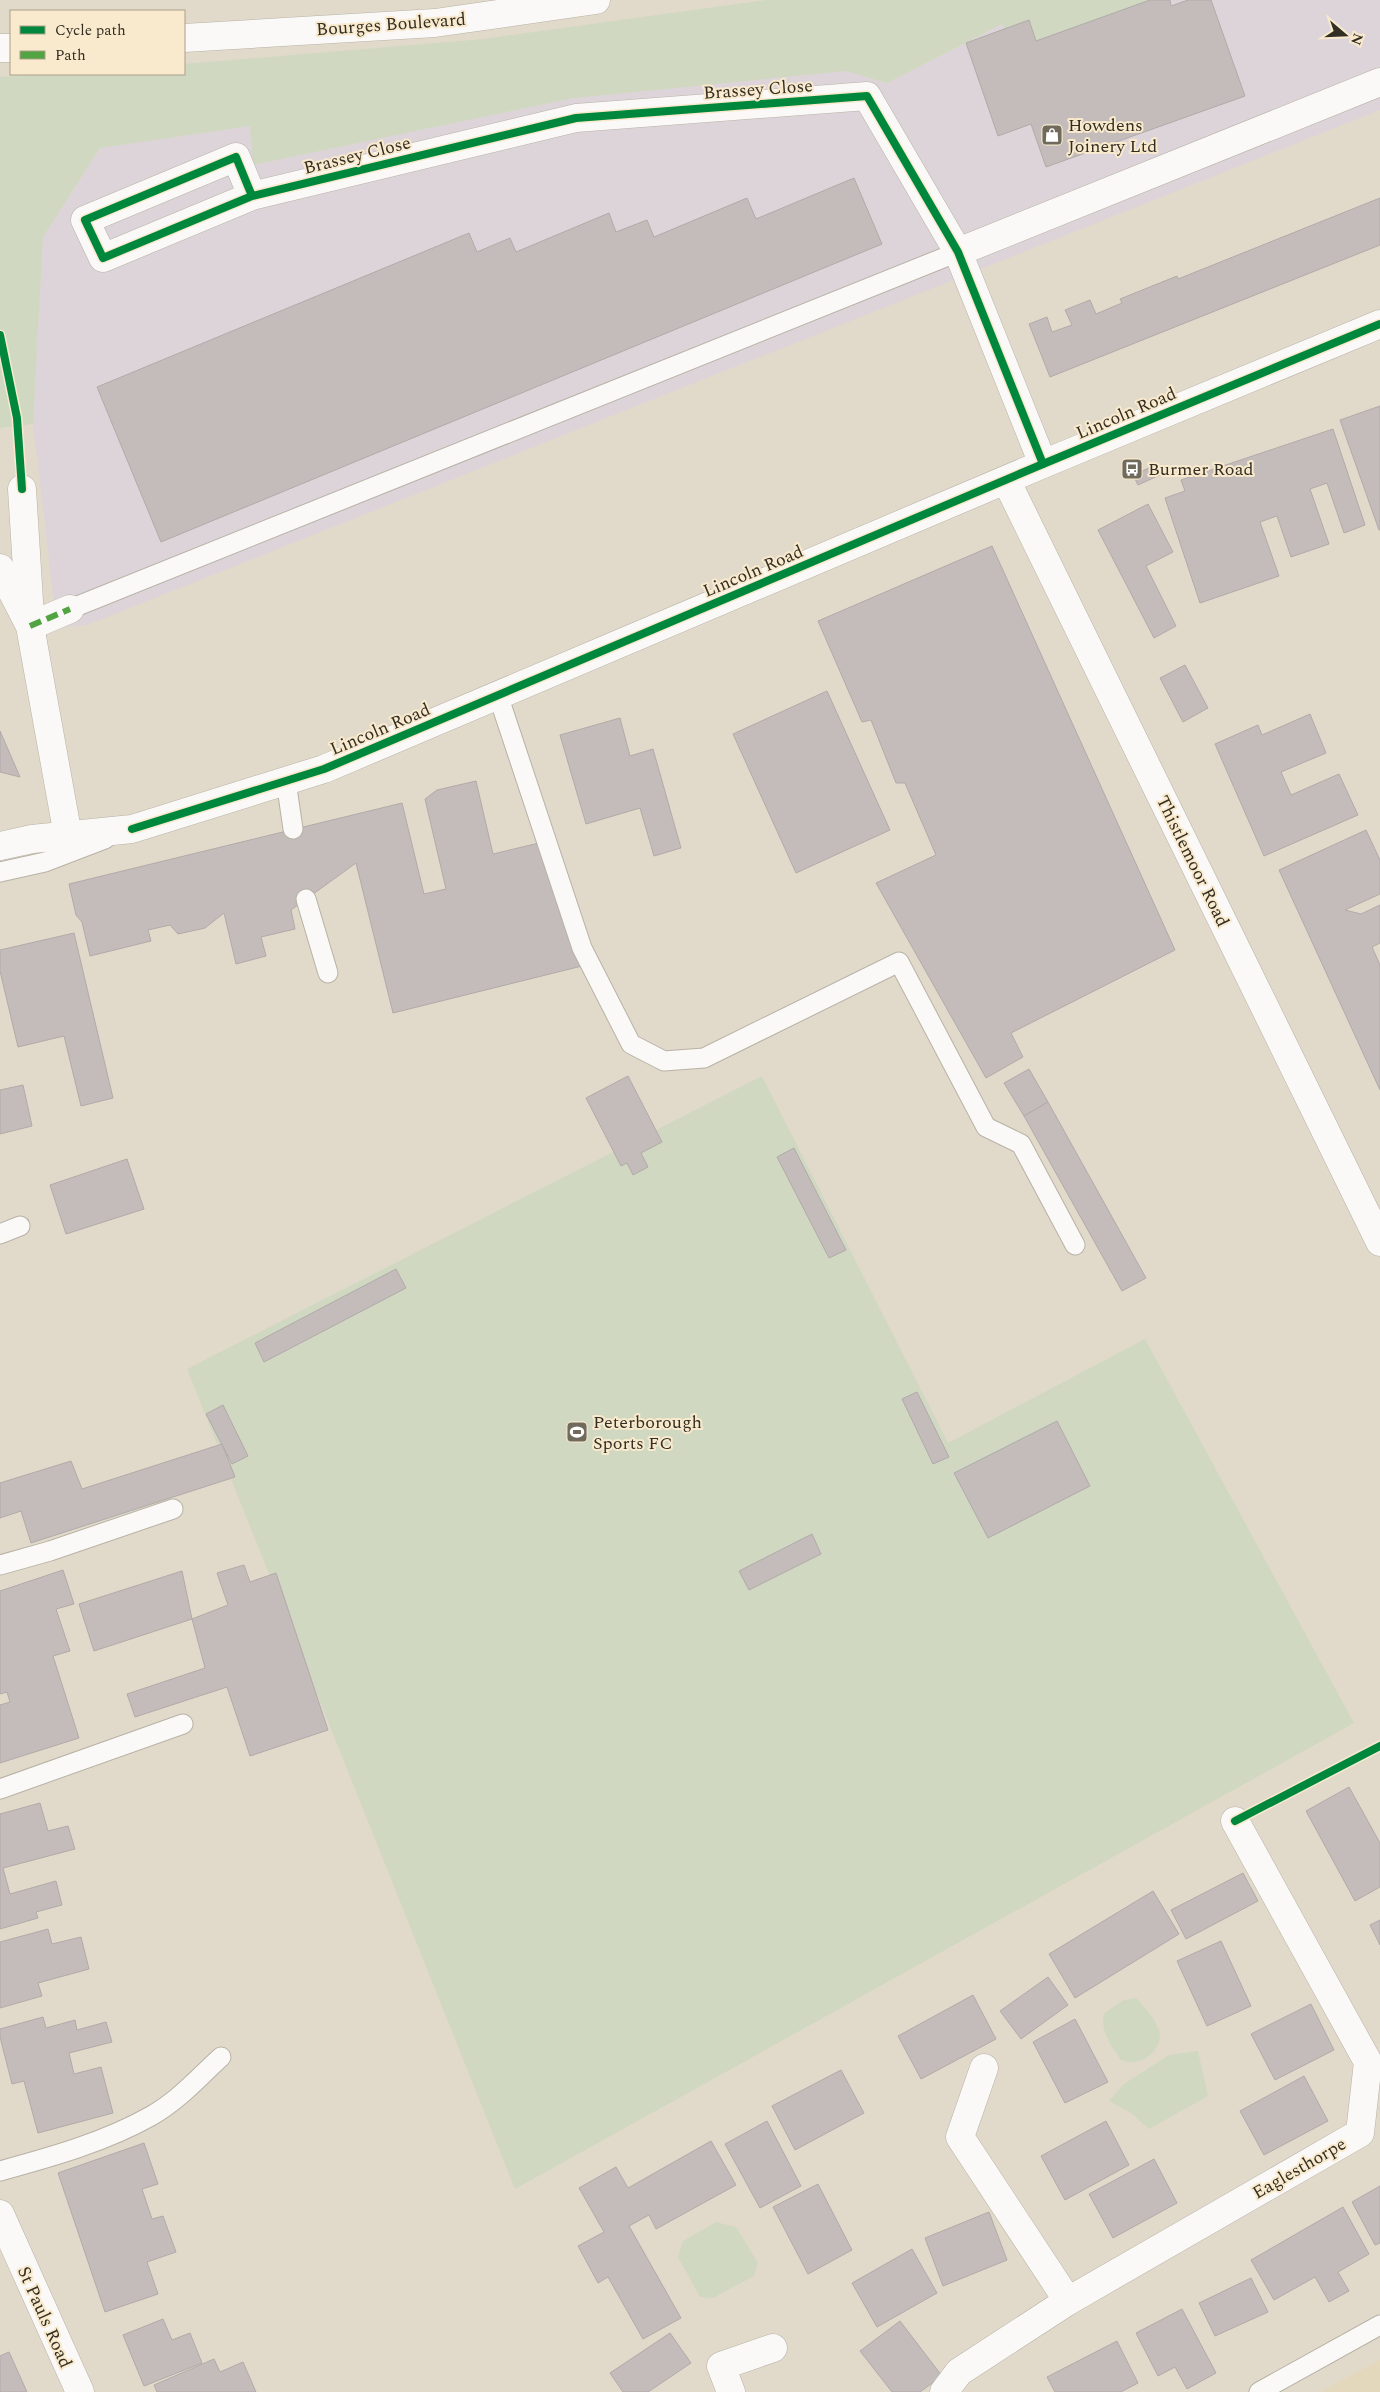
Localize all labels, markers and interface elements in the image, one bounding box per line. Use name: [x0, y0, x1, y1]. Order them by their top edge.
street label: Bourges Boulevard: [315, 6, 467, 43]
legend: [10, 10, 185, 75]
north arrow: [1320, 10, 1370, 60]
text: Cycle path: [55, 19, 126, 42]
text: N: [1345, 30, 1369, 48]
text: Path: [55, 44, 86, 67]
street label: Brassey Close: [702, 72, 814, 107]
place label: Howdens Joinery Ltd: [1068, 112, 1157, 160]
shop icon: Howdens Joinery Ltd: [1040, 123, 1064, 147]
street label: Brassey Close: [301, 129, 414, 182]
street label: Lincoln Road: [1072, 380, 1181, 447]
place label: Burmer Road: [1148, 456, 1254, 483]
bus stop icon: Burmer Road: [1120, 457, 1144, 481]
street label: Lincoln Road: [699, 538, 808, 605]
street label: Lincoln Road: [326, 696, 435, 763]
street label: Thistlemoor Road: [1149, 791, 1236, 932]
place label: Peterborough Sports FC: [593, 1409, 702, 1457]
sports icon: Peterborough Sports FC: [565, 1420, 589, 1444]
street label: Eaglesthorpe: [1247, 2131, 1351, 2206]
street label: St Pauls Road: [10, 2262, 79, 2372]

